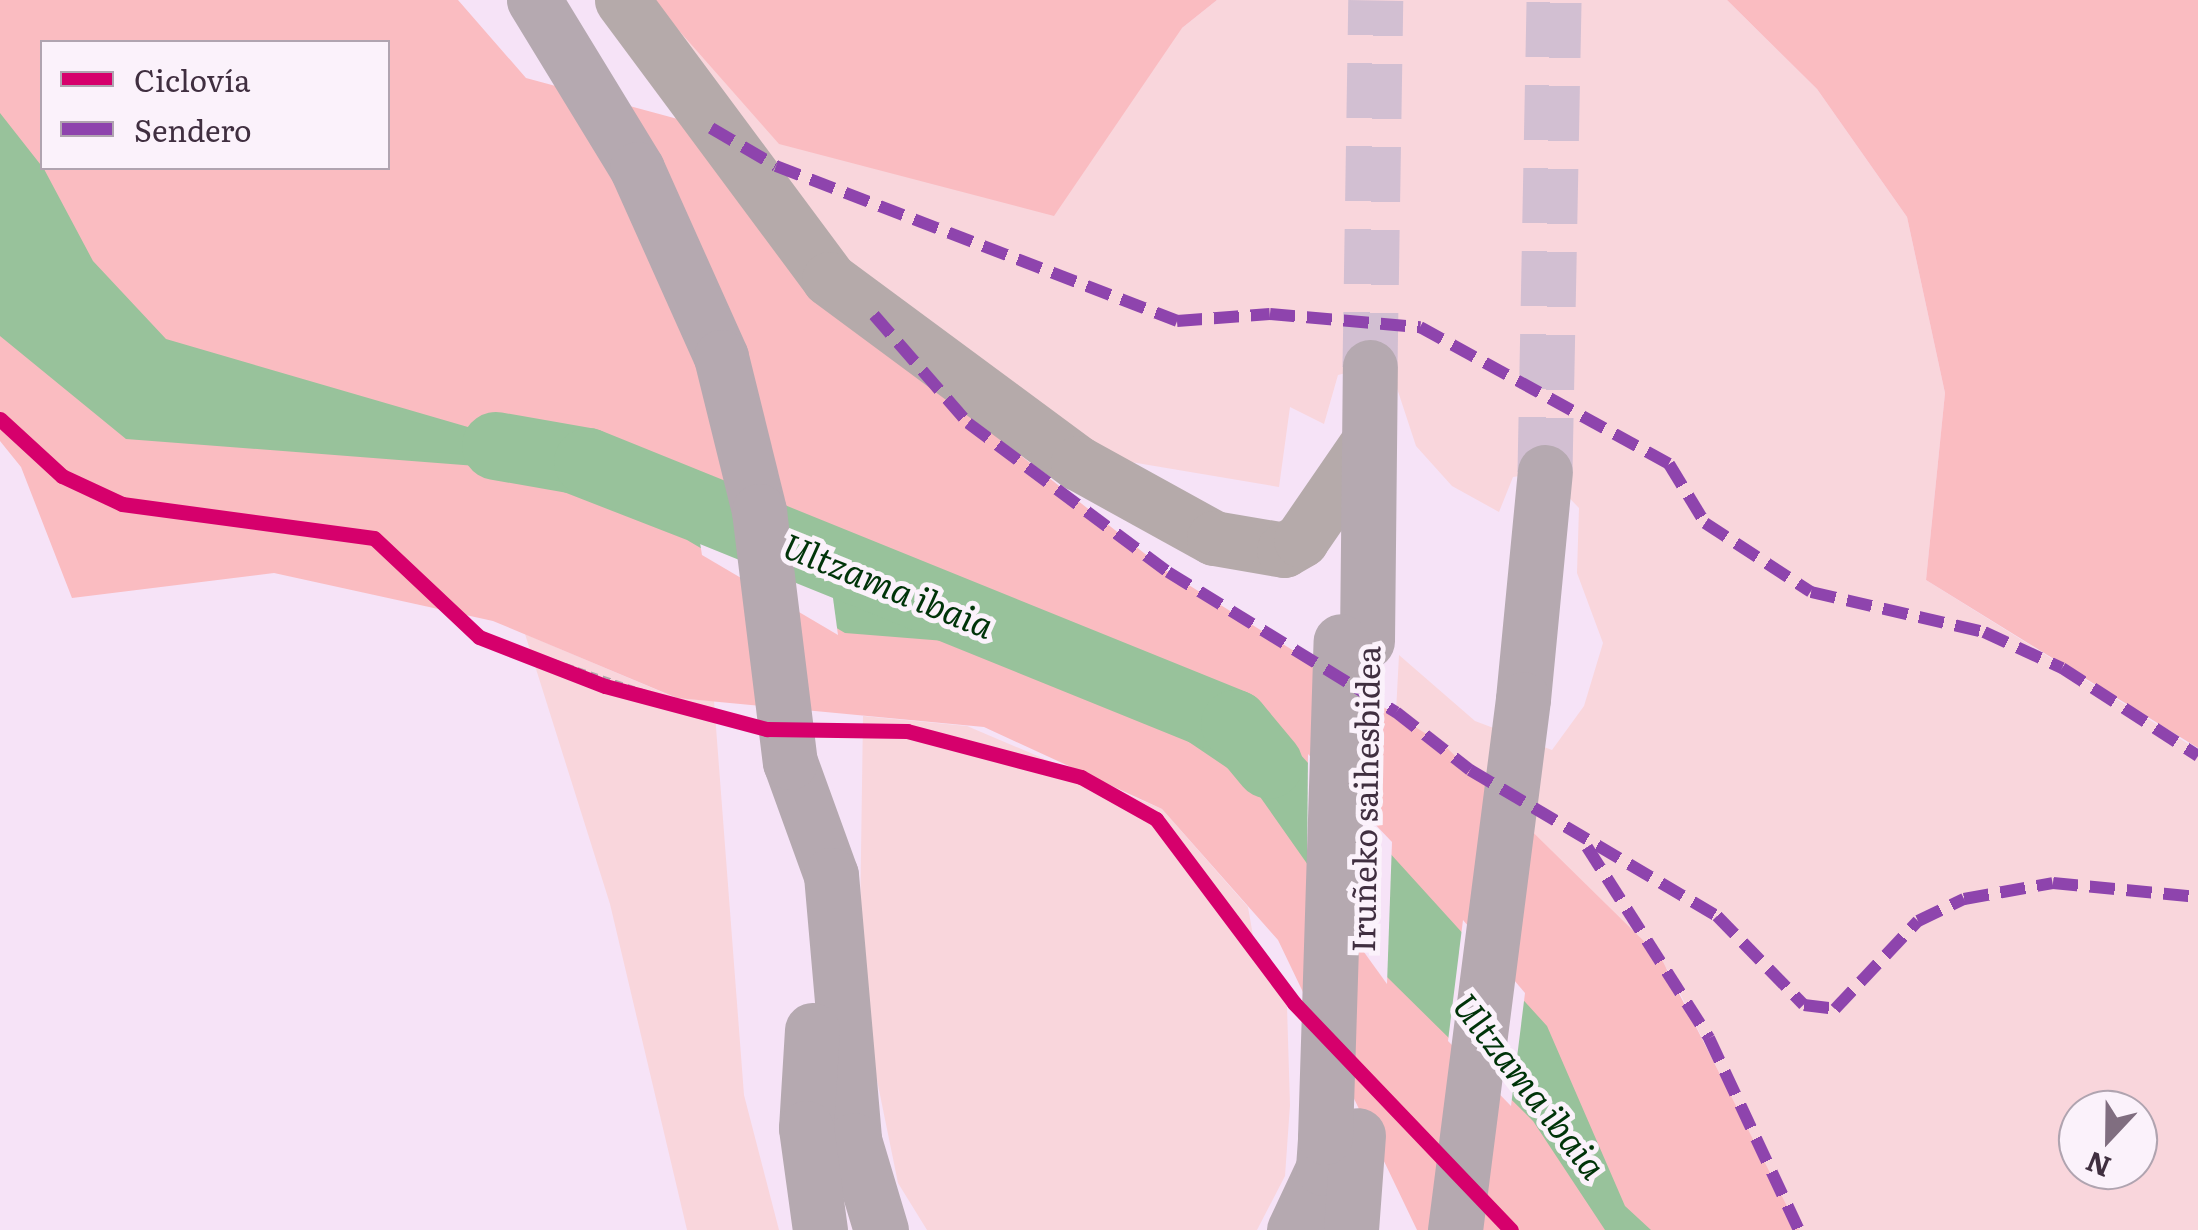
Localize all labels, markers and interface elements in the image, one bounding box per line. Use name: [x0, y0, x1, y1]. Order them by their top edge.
legend: [40, 40, 390, 170]
text: Ciclovía: [134, 57, 251, 101]
text: Sendero: [134, 107, 252, 151]
water label: Ultzama ibaia: [778, 523, 1000, 645]
street label: Iruñeko saihesbidea: [1342, 645, 1386, 953]
water label: Ultzama ibaia: [1446, 984, 1616, 1186]
north arrow: [2058, 1090, 2158, 1190]
text: N: [2079, 1142, 2116, 1190]

